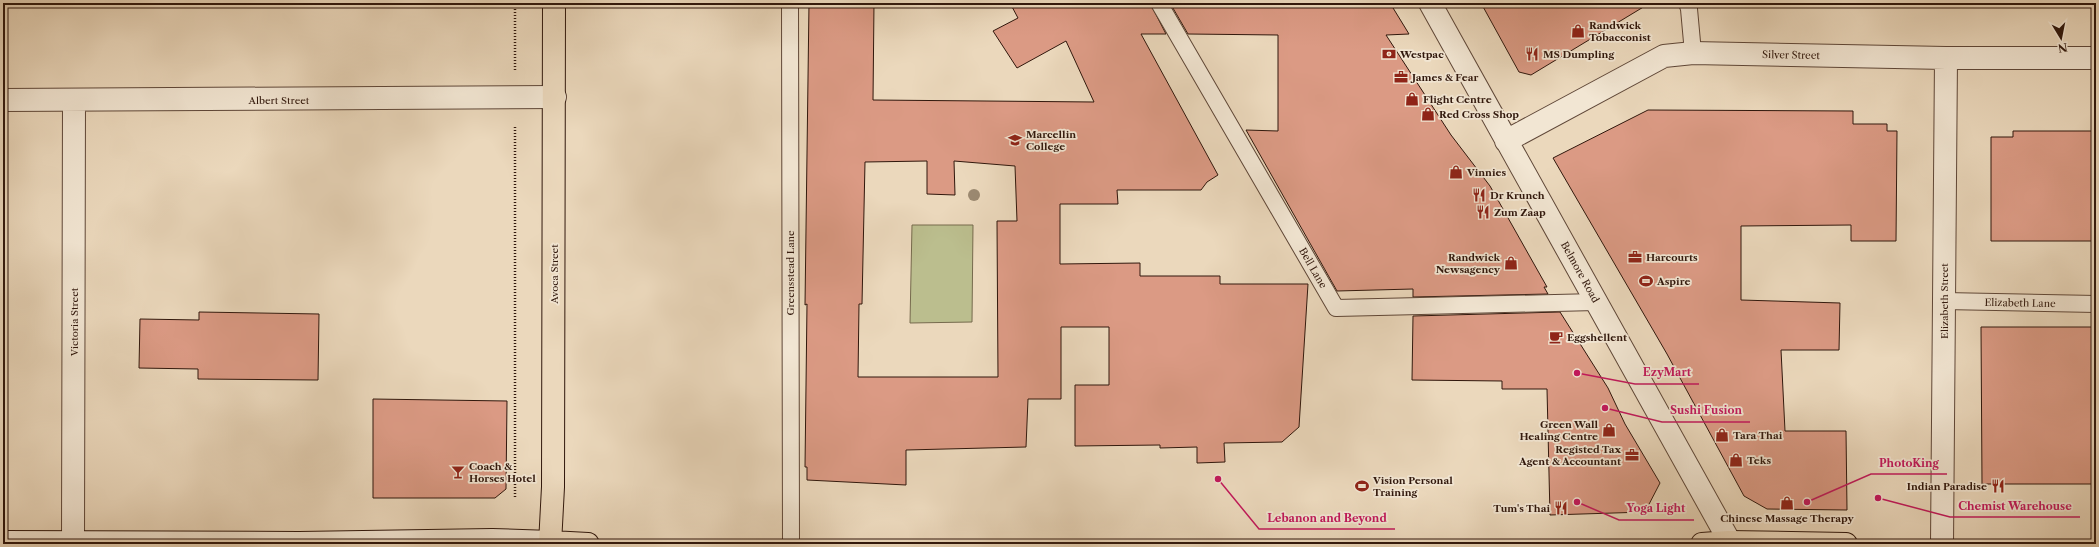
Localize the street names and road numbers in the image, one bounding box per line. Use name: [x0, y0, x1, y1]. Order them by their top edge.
street label: Silver Street: [1762, 48, 1820, 62]
street label: Albert Street: [248, 94, 310, 107]
street label: Greensstead Lane: [784, 230, 797, 316]
street label: Belmore Road: [1558, 239, 1602, 305]
street label: Avoca Street: [548, 244, 561, 305]
street label: Bell Lane: [1296, 245, 1330, 291]
street label: Elizabeth Street: [1938, 263, 1951, 339]
street label: Victoria Street: [68, 287, 81, 357]
street label: Elizabeth Lane: [1984, 296, 2056, 310]

